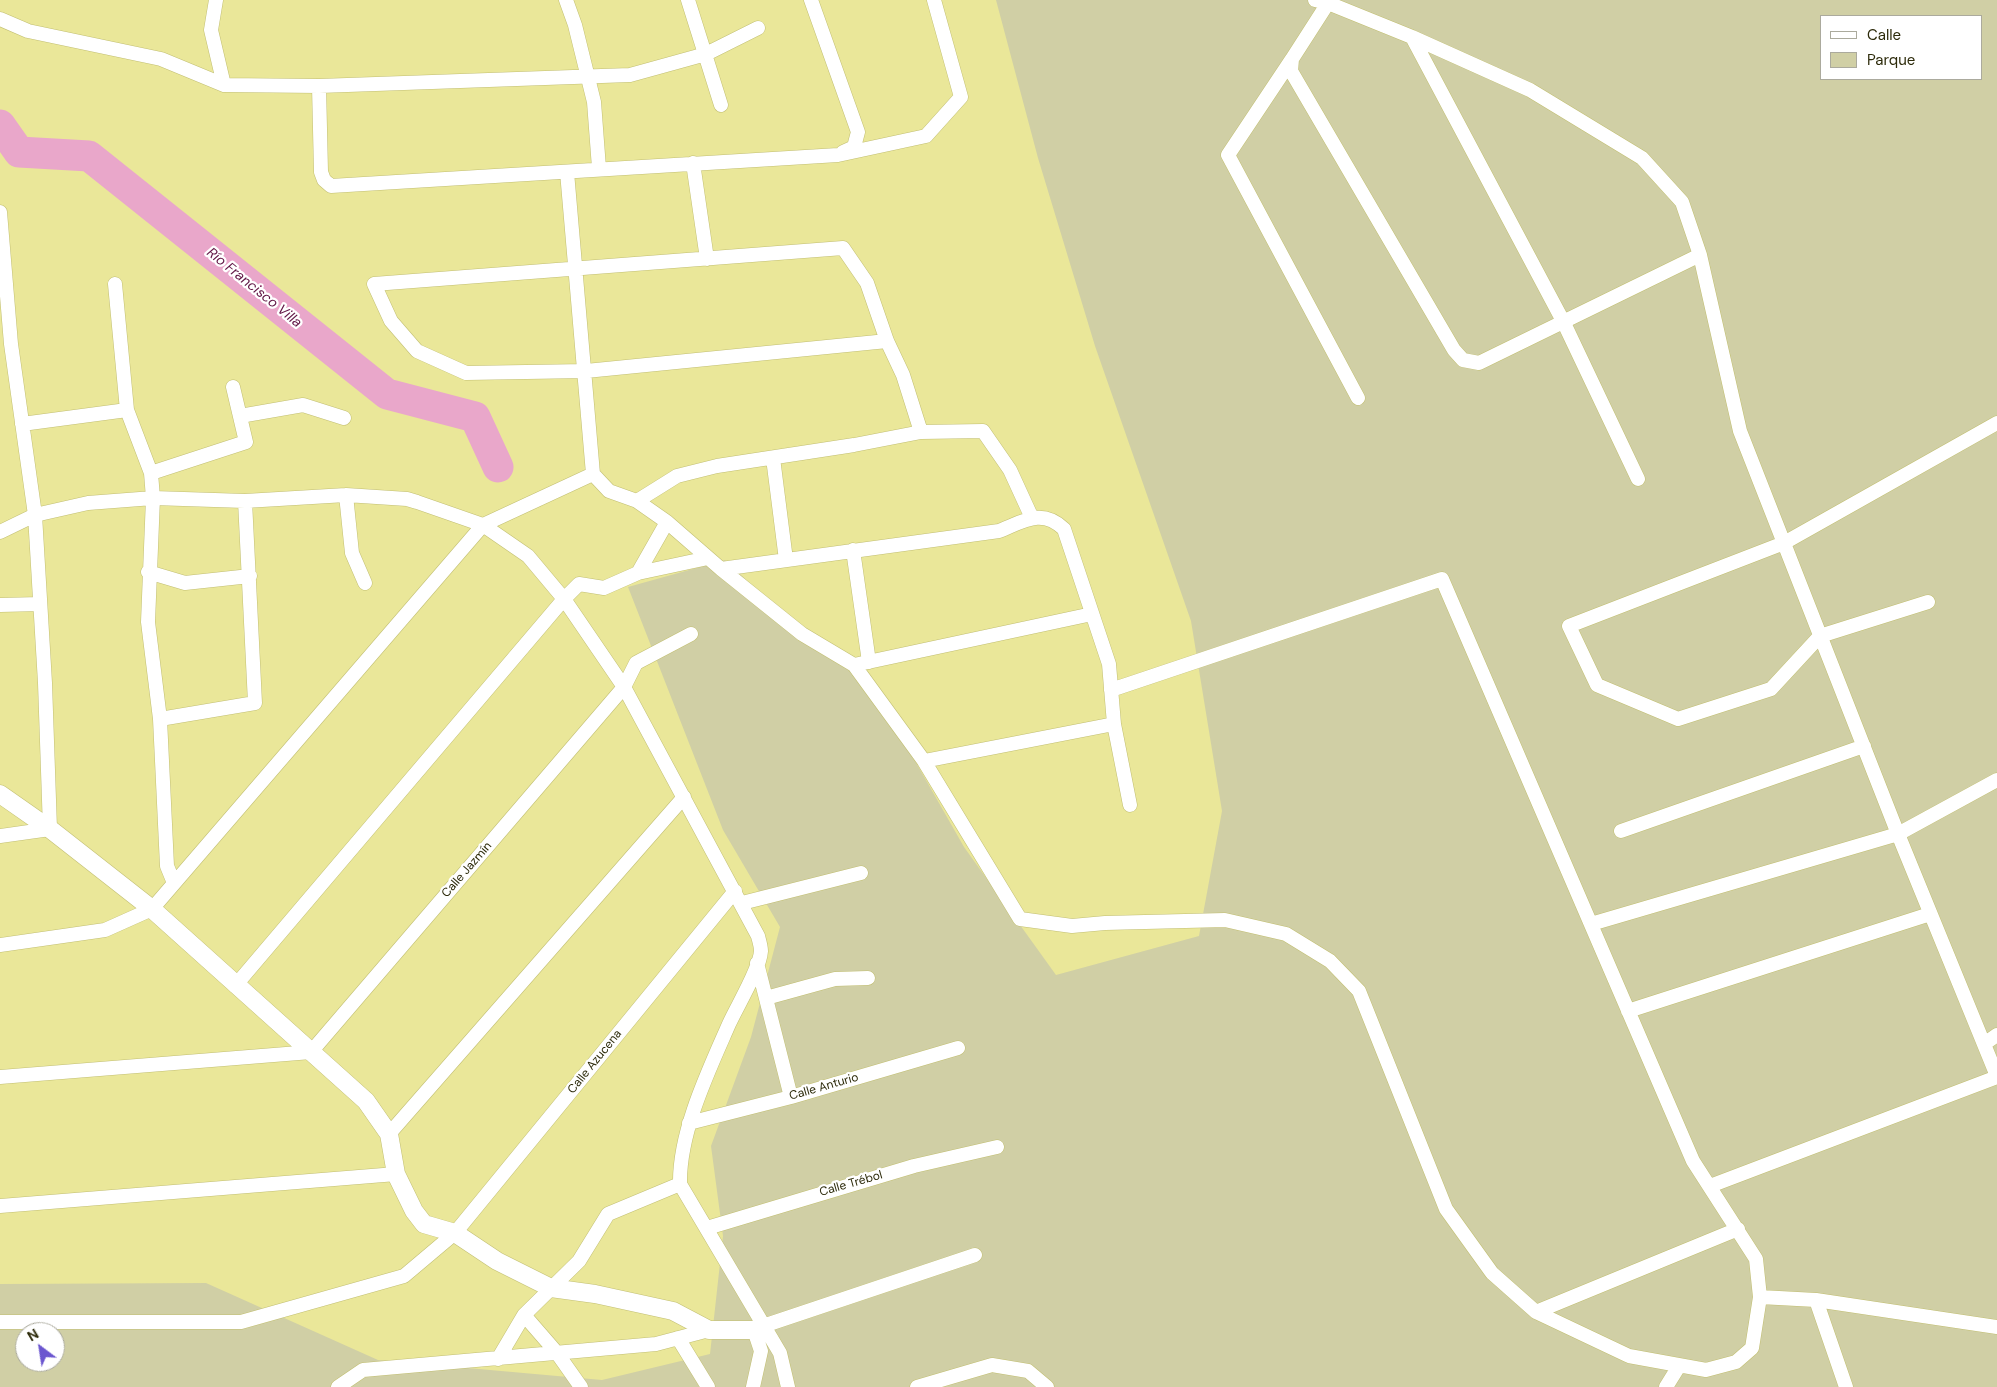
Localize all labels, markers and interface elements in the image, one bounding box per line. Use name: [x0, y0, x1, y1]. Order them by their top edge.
legend: [1820, 15, 1982, 80]
text: Calle: [1867, 25, 1901, 45]
text: Parque: [1867, 50, 1915, 70]
water label: Río Francisco Villa: [203, 245, 305, 331]
street label: Calle Jazmín: [439, 839, 495, 901]
street label: Calle Azucena: [565, 1027, 625, 1097]
street label: Calle Anturio: [788, 1070, 860, 1104]
street label: Calle Trébol: [818, 1168, 884, 1200]
north arrow: [15, 1322, 65, 1372]
text: N: [24, 1325, 42, 1345]

